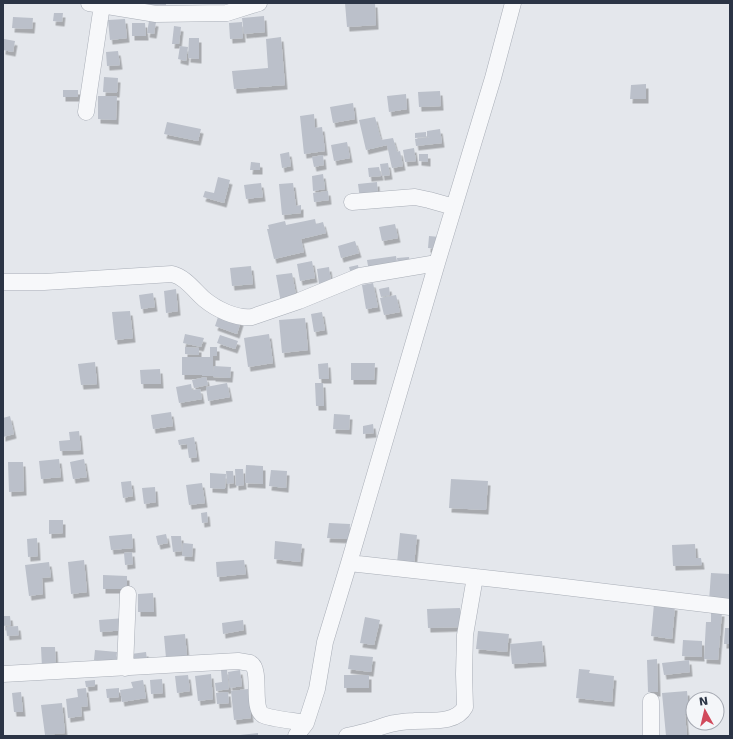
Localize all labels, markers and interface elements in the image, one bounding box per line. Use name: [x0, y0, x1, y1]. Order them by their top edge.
north arrow: [685, 691, 725, 731]
text: N: [698, 695, 709, 709]

